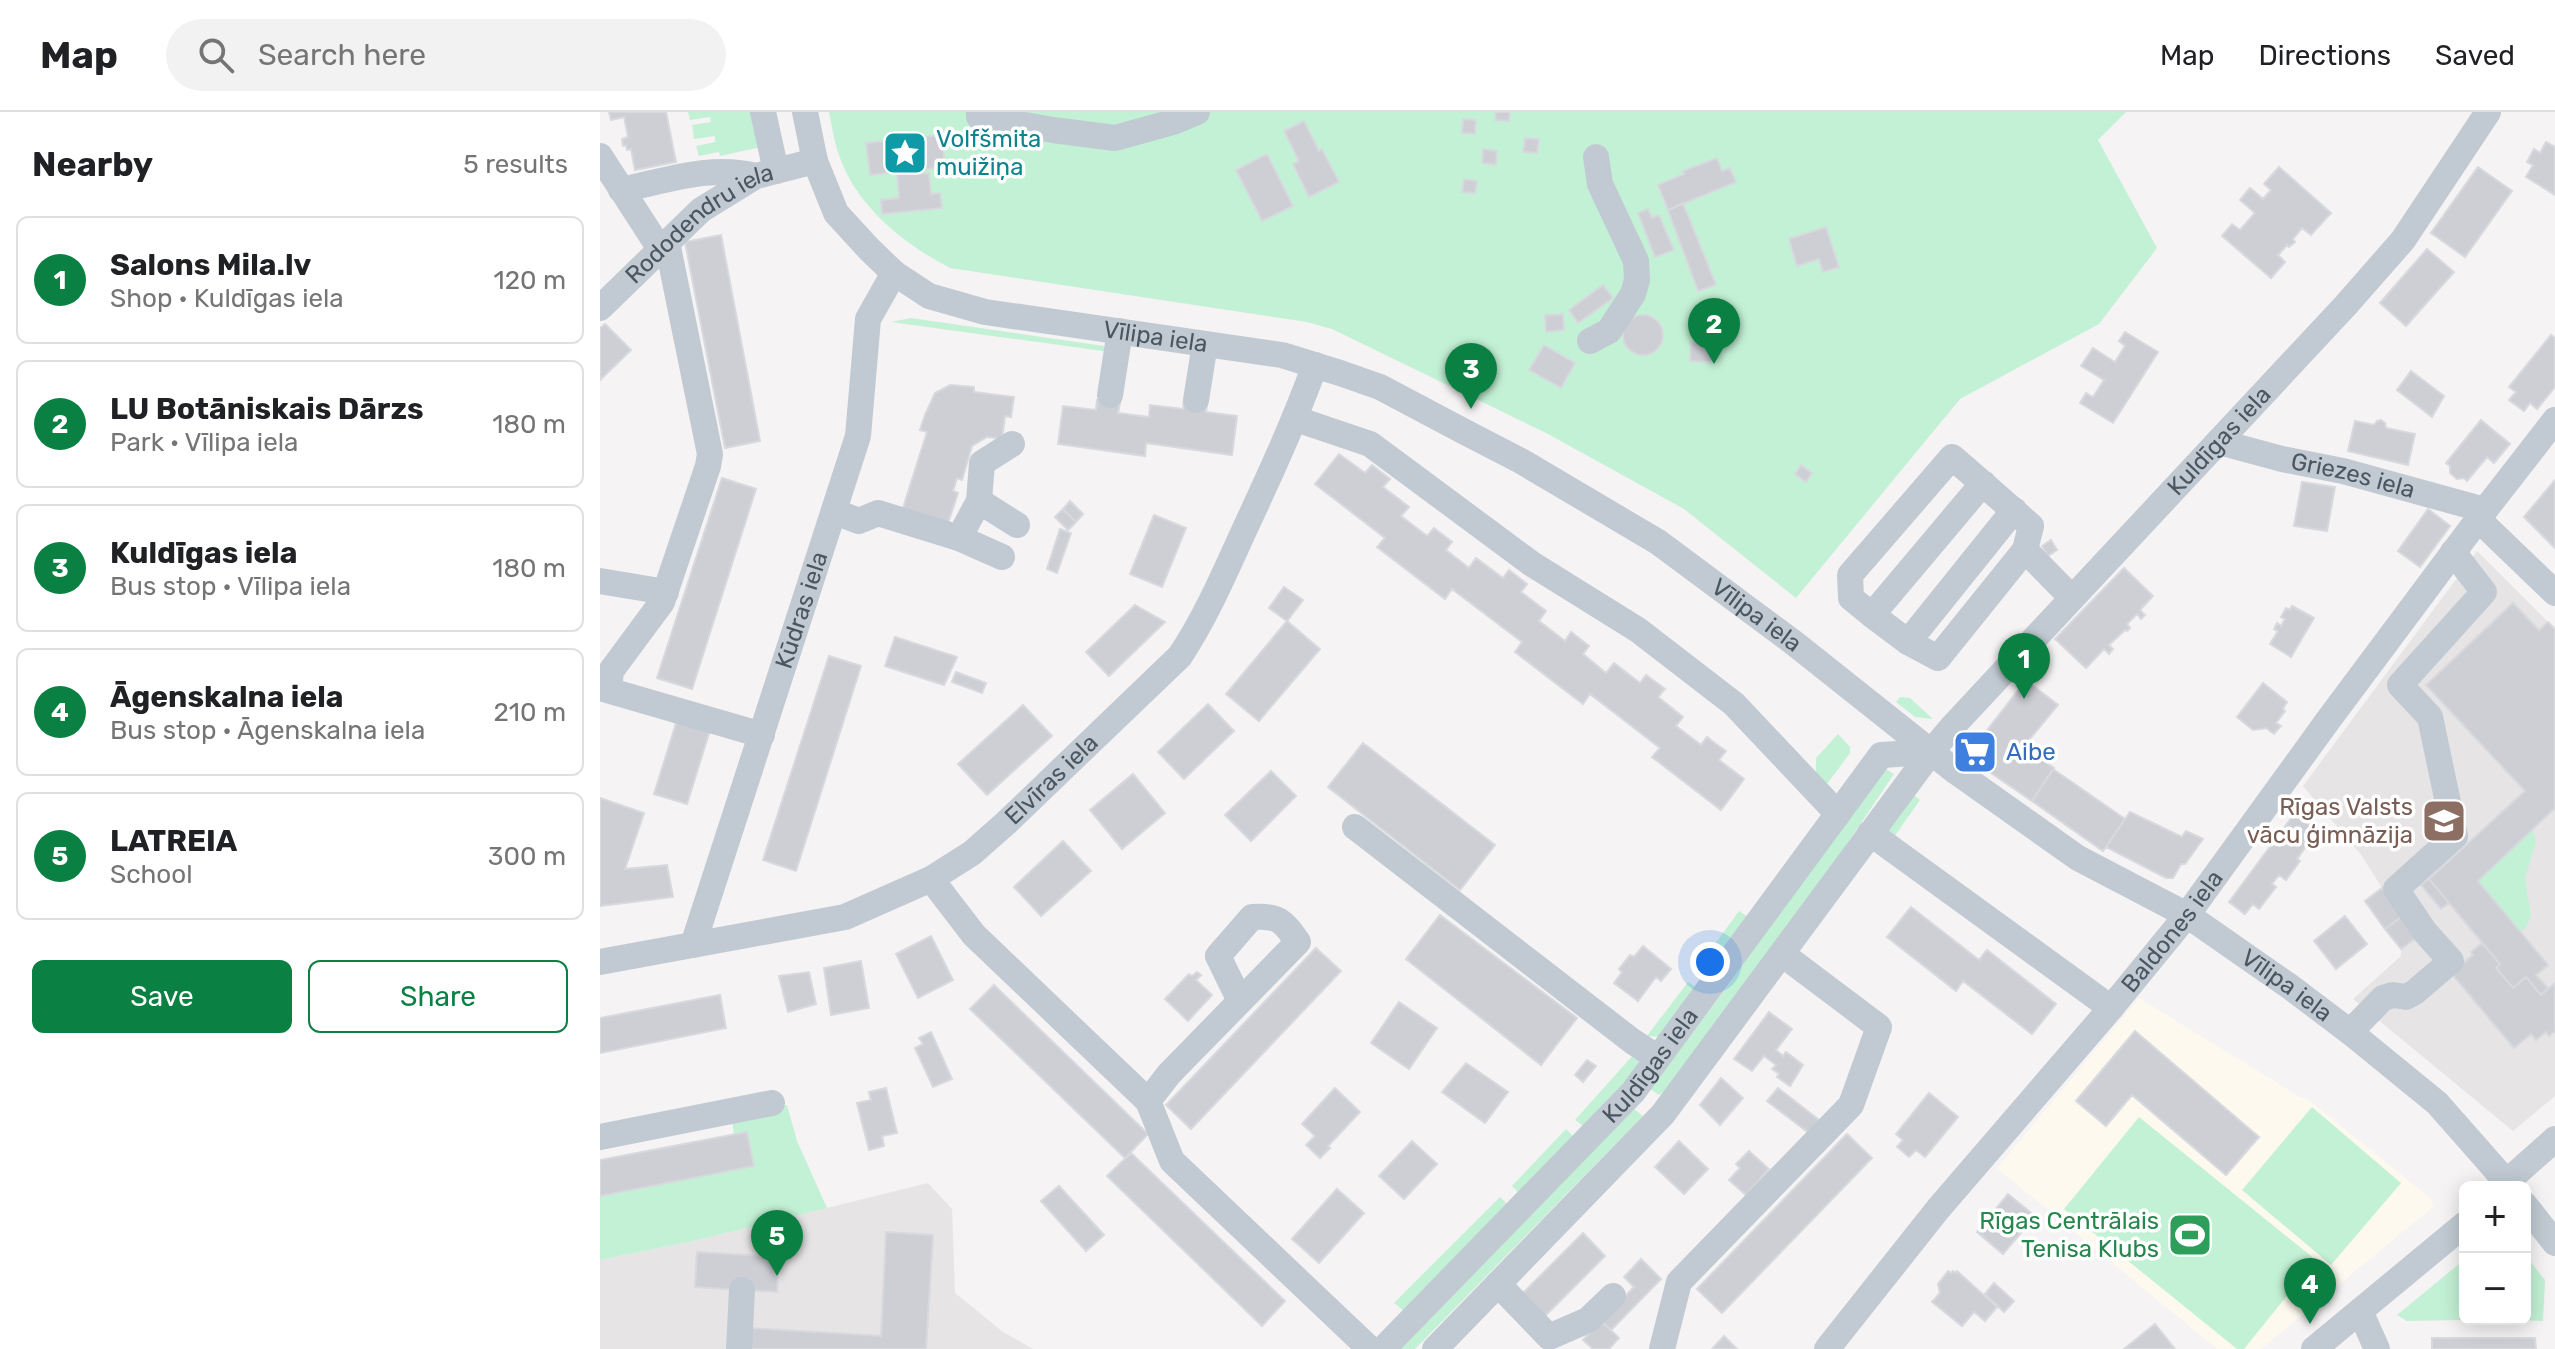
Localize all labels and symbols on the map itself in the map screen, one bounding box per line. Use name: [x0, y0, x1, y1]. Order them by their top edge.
place label: Volfšmita muižiņa: [936, 125, 1041, 181]
place icon: Volfšmita muižiņa: [881, 129, 929, 177]
street label: Rododendru iela: [620, 158, 776, 289]
pin: 2: [1688, 298, 1740, 364]
street label: Vīlipa iela: [1101, 315, 1210, 358]
pin: 3: [1445, 343, 1497, 409]
street label: Kuldīgas iela: [2162, 381, 2277, 501]
street label: Griezes iela: [2288, 447, 2418, 504]
street label: Kūdras iela: [770, 548, 834, 672]
street label: Vīlipa iela: [1706, 573, 1807, 658]
pin: 1: [1998, 633, 2050, 699]
street label: Elvīras iela: [999, 728, 1104, 830]
supermarket icon: Aibe: [1951, 728, 1999, 776]
place label: Aibe: [2006, 738, 2056, 766]
place label: Rīgas Valsts vācu ģimnāzija: [2247, 793, 2413, 849]
school or university icon: Rīgas Valsts vācu ģimnāzija: [2420, 797, 2468, 845]
street label: Baldones iela: [2116, 865, 2229, 998]
your location: [1690, 942, 1730, 982]
street label: Vīlipa iela: [2236, 943, 2338, 1027]
street label: Kuldīgas iela: [1597, 1003, 1704, 1129]
place label: Rīgas Centrālais Tenisa Klubs: [1979, 1207, 2159, 1263]
pin: 5: [751, 1210, 803, 1276]
sports icon: Rīgas Centrālais Tenisa Klubs: [2166, 1211, 2214, 1259]
pin: 4: [2284, 1258, 2336, 1324]

